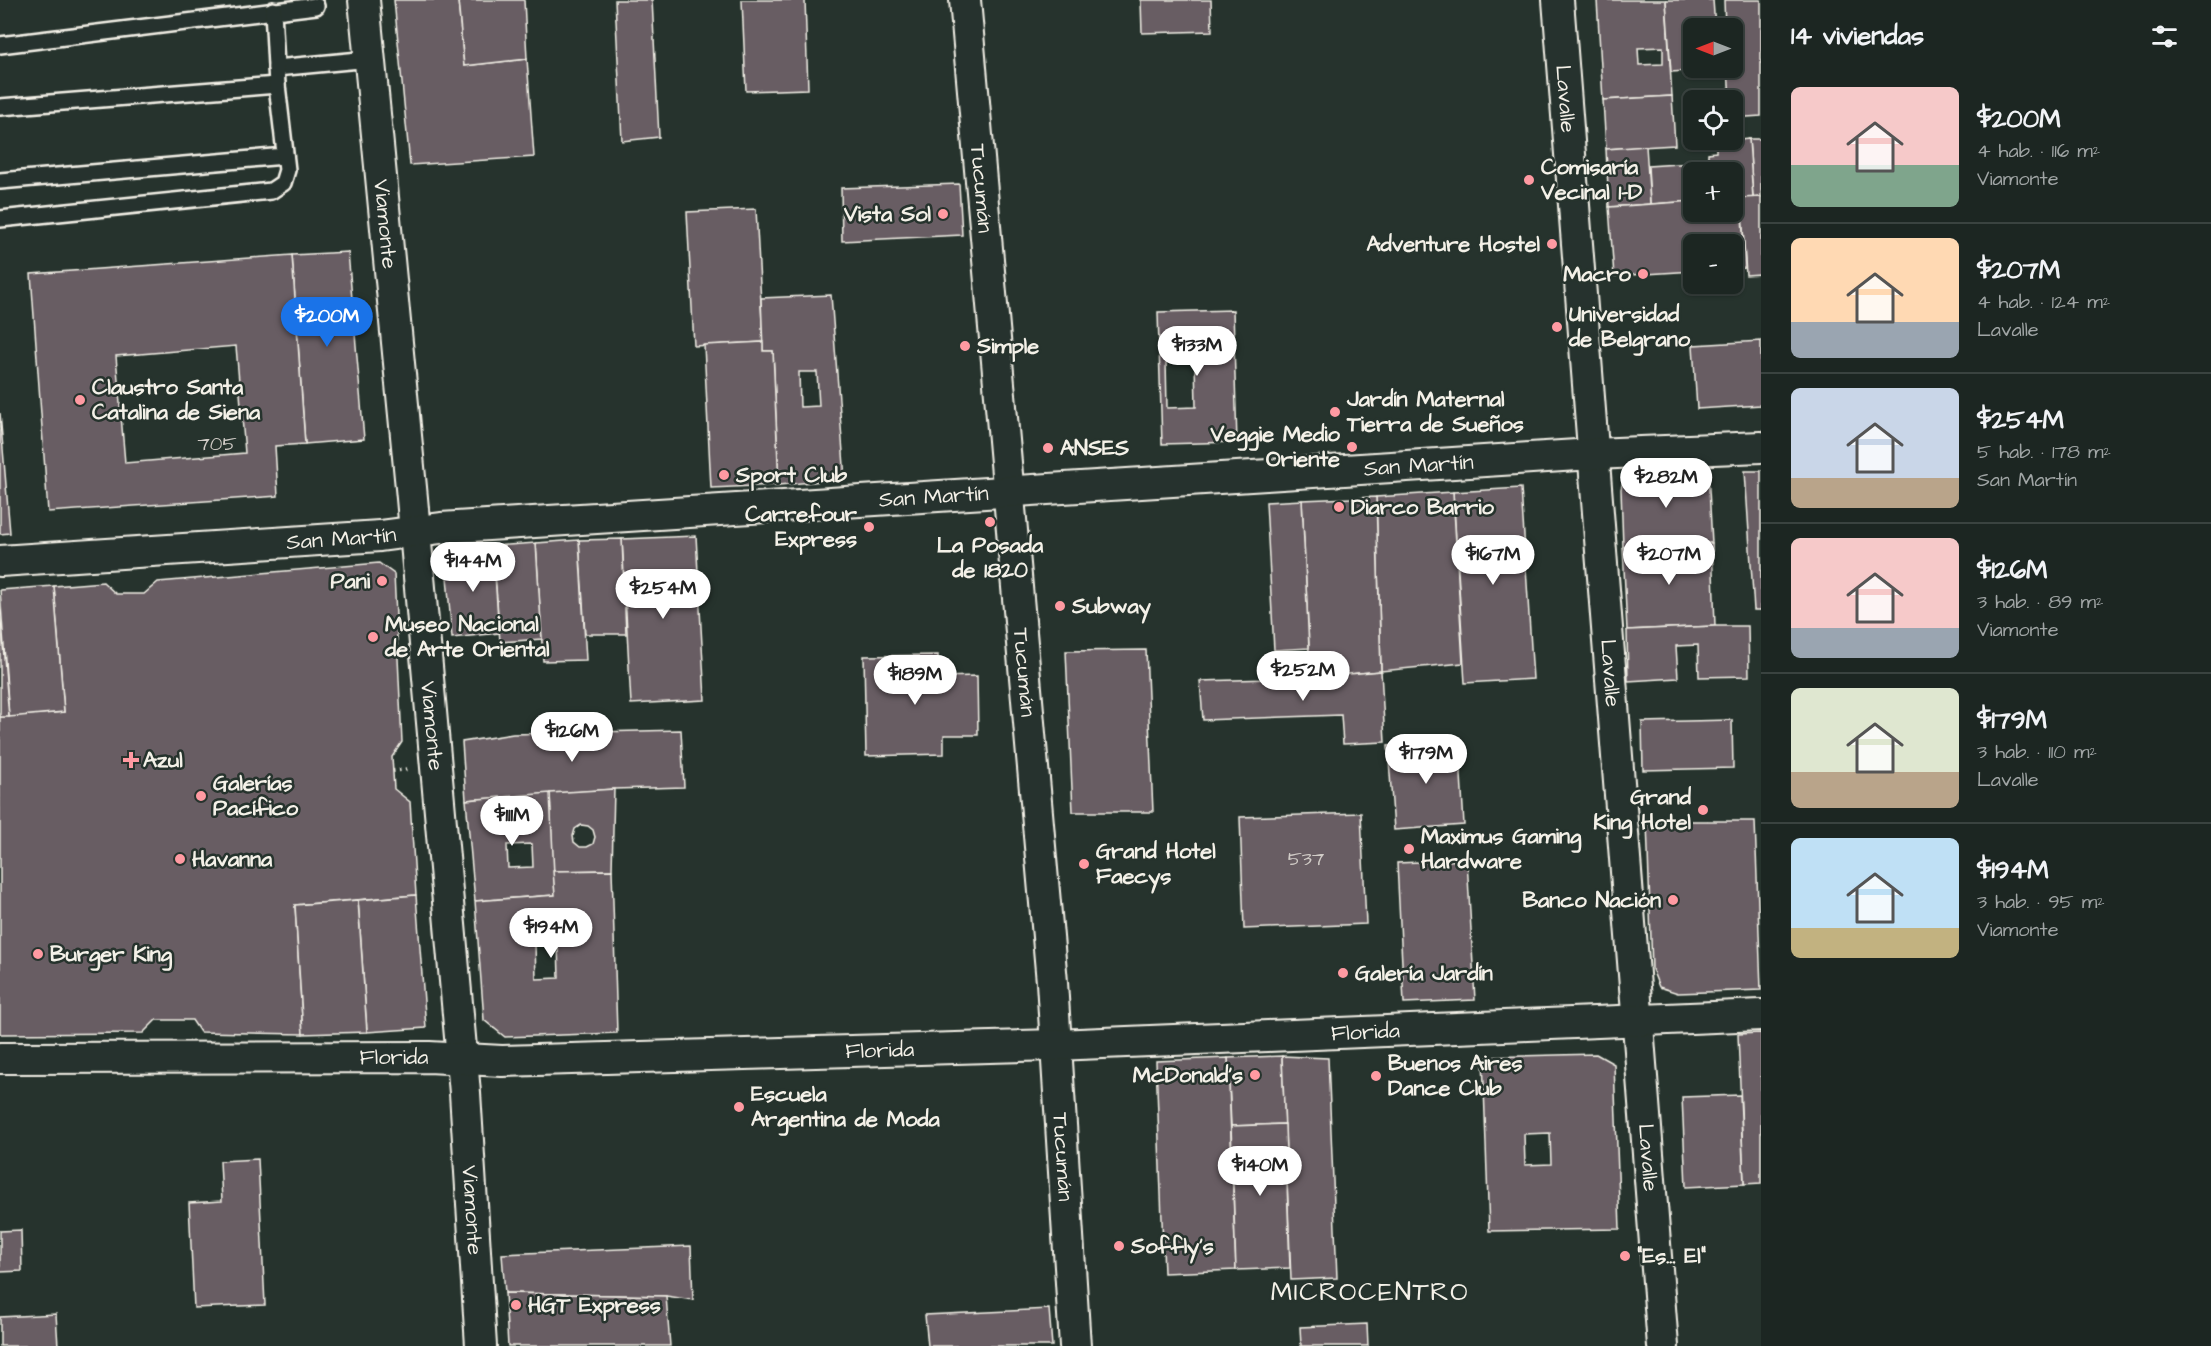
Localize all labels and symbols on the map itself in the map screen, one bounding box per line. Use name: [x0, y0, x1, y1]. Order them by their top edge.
north arrow: [1683, 18, 1743, 78]
street label: Lavalle: [1548, 64, 1584, 134]
street label: Tucumán: [962, 142, 1001, 234]
place label: Comisaría Vecinal 1-D: [1540, 152, 1643, 208]
marker: Comisaría Vecinal 1-D: [1522, 173, 1536, 187]
street label: Viamonte: [366, 178, 405, 270]
place label: Vista Sol: [843, 199, 932, 230]
marker: Vista Sol: [936, 207, 950, 221]
place label: Adventure Hostel: [1366, 229, 1541, 260]
marker: Adventure Hostel: [1545, 237, 1559, 251]
place label: Macro: [1563, 259, 1632, 290]
marker: Macro: [1636, 267, 1650, 281]
pin: $200M: [285, 297, 369, 348]
place label: Universidad de Belgrano: [1568, 299, 1691, 356]
marker: Universidad de Belgrano: [1550, 320, 1564, 334]
pin: $133M: [1155, 326, 1239, 377]
place label: Simple: [976, 331, 1039, 362]
marker: Simple: [958, 339, 972, 353]
place label: Claustro Santa Catalina de Siena: [92, 372, 261, 428]
place label: Jardín Maternal Tierra de Sueños: [1346, 384, 1524, 440]
marker: Claustro Santa Catalina de Siena: [73, 393, 87, 407]
marker: Jardín Maternal Tierra de Sueños: [1328, 405, 1342, 419]
place label: Veggie Medio Oriente: [1209, 419, 1341, 475]
house number: 705: [197, 430, 237, 458]
place label: ANSES: [1060, 433, 1129, 464]
marker: Veggie Medio Oriente: [1345, 440, 1359, 454]
marker: ANSES: [1041, 441, 1055, 455]
street label: San Martín: [1363, 446, 1474, 484]
pin: $282M: [1624, 458, 1708, 509]
place label: Sport Club: [735, 460, 848, 491]
marker: Sport Club: [717, 468, 731, 482]
street label: San Martín: [878, 477, 989, 515]
place label: Diarco Barrio: [1351, 492, 1494, 523]
place label: Carrefour Express: [745, 499, 858, 555]
marker: Diarco Barrio: [1332, 500, 1346, 514]
marker: La Posada de 1820: [983, 515, 997, 529]
street label: San Martín: [285, 519, 398, 558]
marker: Carrefour Express: [862, 520, 876, 534]
place label: La Posada de 1820: [937, 530, 1044, 586]
pin: $167M: [1451, 535, 1535, 586]
pin: $207M: [1627, 535, 1711, 586]
pin: $144M: [431, 542, 515, 593]
place label: Pani: [330, 566, 371, 597]
pin: $254M: [621, 569, 705, 620]
marker: Pani: [375, 574, 389, 588]
place label: Subway: [1071, 591, 1152, 624]
marker: Subway: [1053, 599, 1067, 613]
place label: Museo Nacional de Arte Oriental: [384, 609, 550, 665]
street label: Tucumán: [1005, 627, 1044, 718]
marker: Museo Nacional de Arte Oriental: [366, 630, 380, 644]
street label: Lavalle: [1592, 638, 1629, 708]
pin: $252M: [1261, 651, 1345, 702]
pin: $189M: [873, 655, 957, 706]
street label: Viamonte: [413, 680, 452, 772]
pin: $126M: [530, 712, 614, 763]
pin: $179M: [1384, 734, 1468, 785]
place label: Azul: [143, 745, 183, 776]
marker: Azul: [124, 753, 138, 767]
place label: Galerías Pacífico: [213, 768, 299, 824]
place label: Grand King Hotel: [1593, 782, 1692, 839]
marker: Galerías Pacífico: [194, 789, 208, 803]
pin: $111M: [470, 796, 554, 847]
marker: Grand King Hotel: [1696, 803, 1710, 817]
place label: Maximus Gaming Hardware: [1421, 821, 1582, 877]
place label: Grand Hotel Faecys: [1096, 836, 1216, 894]
marker: Maximus Gaming Hardware: [1402, 842, 1416, 856]
place label: Havanna: [192, 844, 273, 875]
house number: 537: [1288, 845, 1324, 873]
marker: Havanna: [173, 852, 187, 866]
marker: Grand Hotel Faecys: [1077, 857, 1091, 871]
place label: Banco Nación: [1522, 885, 1661, 916]
marker: Banco Nación: [1666, 893, 1680, 907]
pin: $194M: [509, 908, 593, 959]
place label: Burger King: [50, 939, 173, 971]
marker: Burger King: [31, 947, 45, 961]
place label: Galería Jardín: [1355, 958, 1493, 989]
marker: Galería Jardín: [1336, 966, 1350, 980]
street label: Florida: [1330, 1015, 1401, 1049]
street label: Florida: [845, 1034, 915, 1067]
street label: Florida: [359, 1042, 429, 1073]
place label: Buenos Aires Dance Club: [1388, 1048, 1522, 1104]
place label: McDonald's: [1133, 1060, 1243, 1091]
marker: McDonald's: [1248, 1068, 1262, 1082]
marker: Buenos Aires Dance Club: [1369, 1069, 1383, 1083]
place label: Escuela Argentina de Moda: [751, 1079, 941, 1136]
marker: Escuela Argentina de Moda: [732, 1100, 746, 1114]
street label: Tucumán: [1045, 1111, 1081, 1202]
street label: Lavalle: [1630, 1122, 1666, 1193]
pin: $140M: [1218, 1146, 1302, 1197]
street label: Viamonte: [454, 1164, 491, 1256]
place label: Soffly's: [1130, 1231, 1214, 1264]
marker: Soffly's: [1112, 1239, 1126, 1253]
place label: "Es... El": [1637, 1241, 1707, 1272]
marker: "Es... El": [1618, 1249, 1632, 1263]
district label: MICROCENTRO: [1271, 1274, 1469, 1310]
place label: HGT Express: [528, 1290, 661, 1321]
marker: HGT Express: [509, 1298, 523, 1312]

